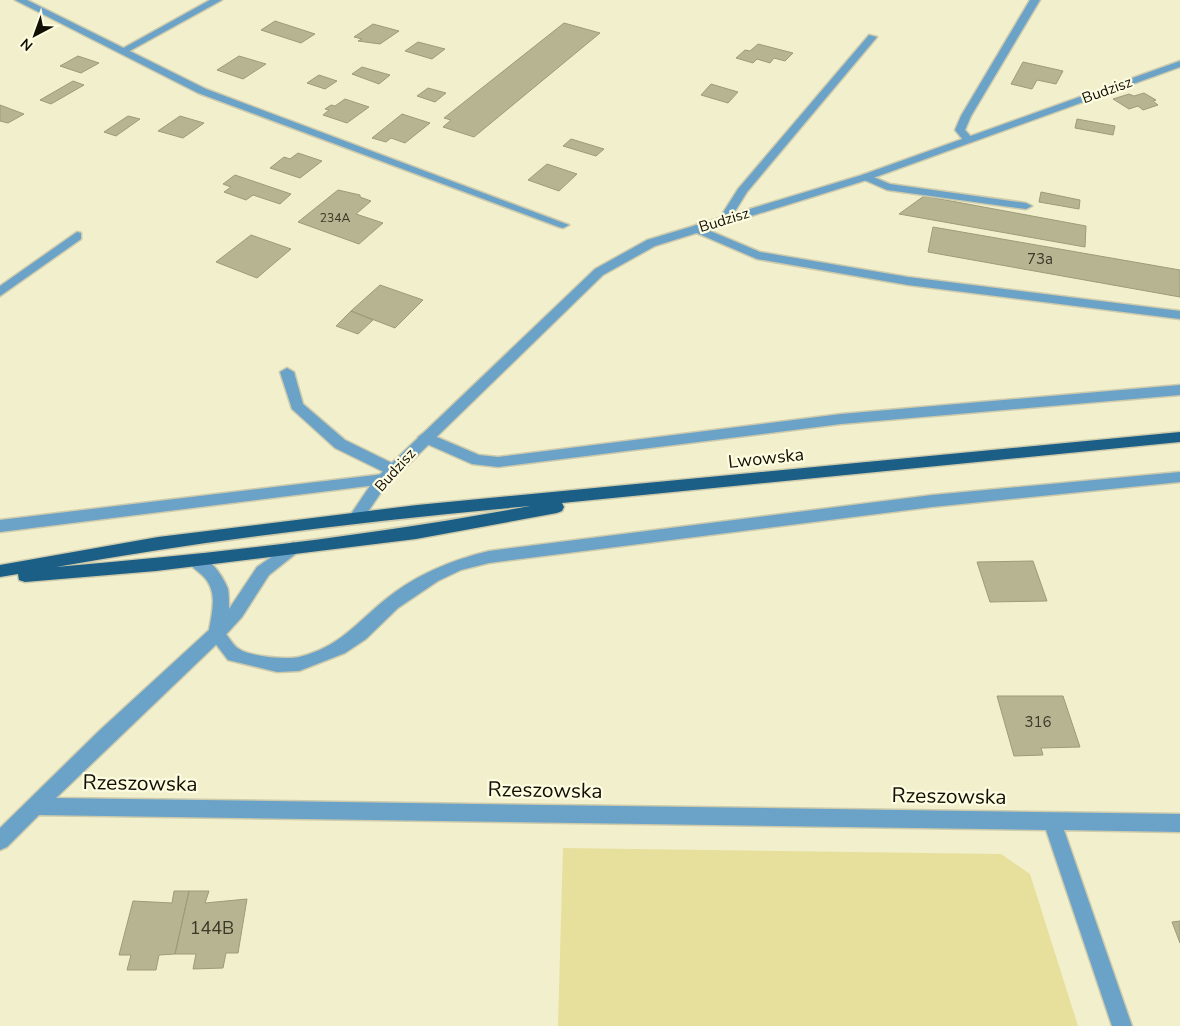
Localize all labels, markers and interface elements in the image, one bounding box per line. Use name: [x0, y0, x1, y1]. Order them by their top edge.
north arrow: [10, 10, 60, 60]
text: N: [17, 34, 37, 55]
street label: Budzisz: [1079, 72, 1135, 108]
street label: Budzisz: [696, 203, 752, 237]
house number: 234A: [320, 210, 350, 226]
house number: 73a: [1027, 249, 1053, 269]
street label: Lwowska: [727, 442, 805, 474]
street label: Budzisz: [370, 444, 420, 496]
house number: 316: [1024, 712, 1052, 732]
street label: Rzeszowska: [82, 768, 198, 798]
street label: Rzeszowska: [487, 775, 603, 805]
street label: Rzeszowska: [891, 781, 1007, 811]
house number: 144B: [190, 916, 234, 940]

